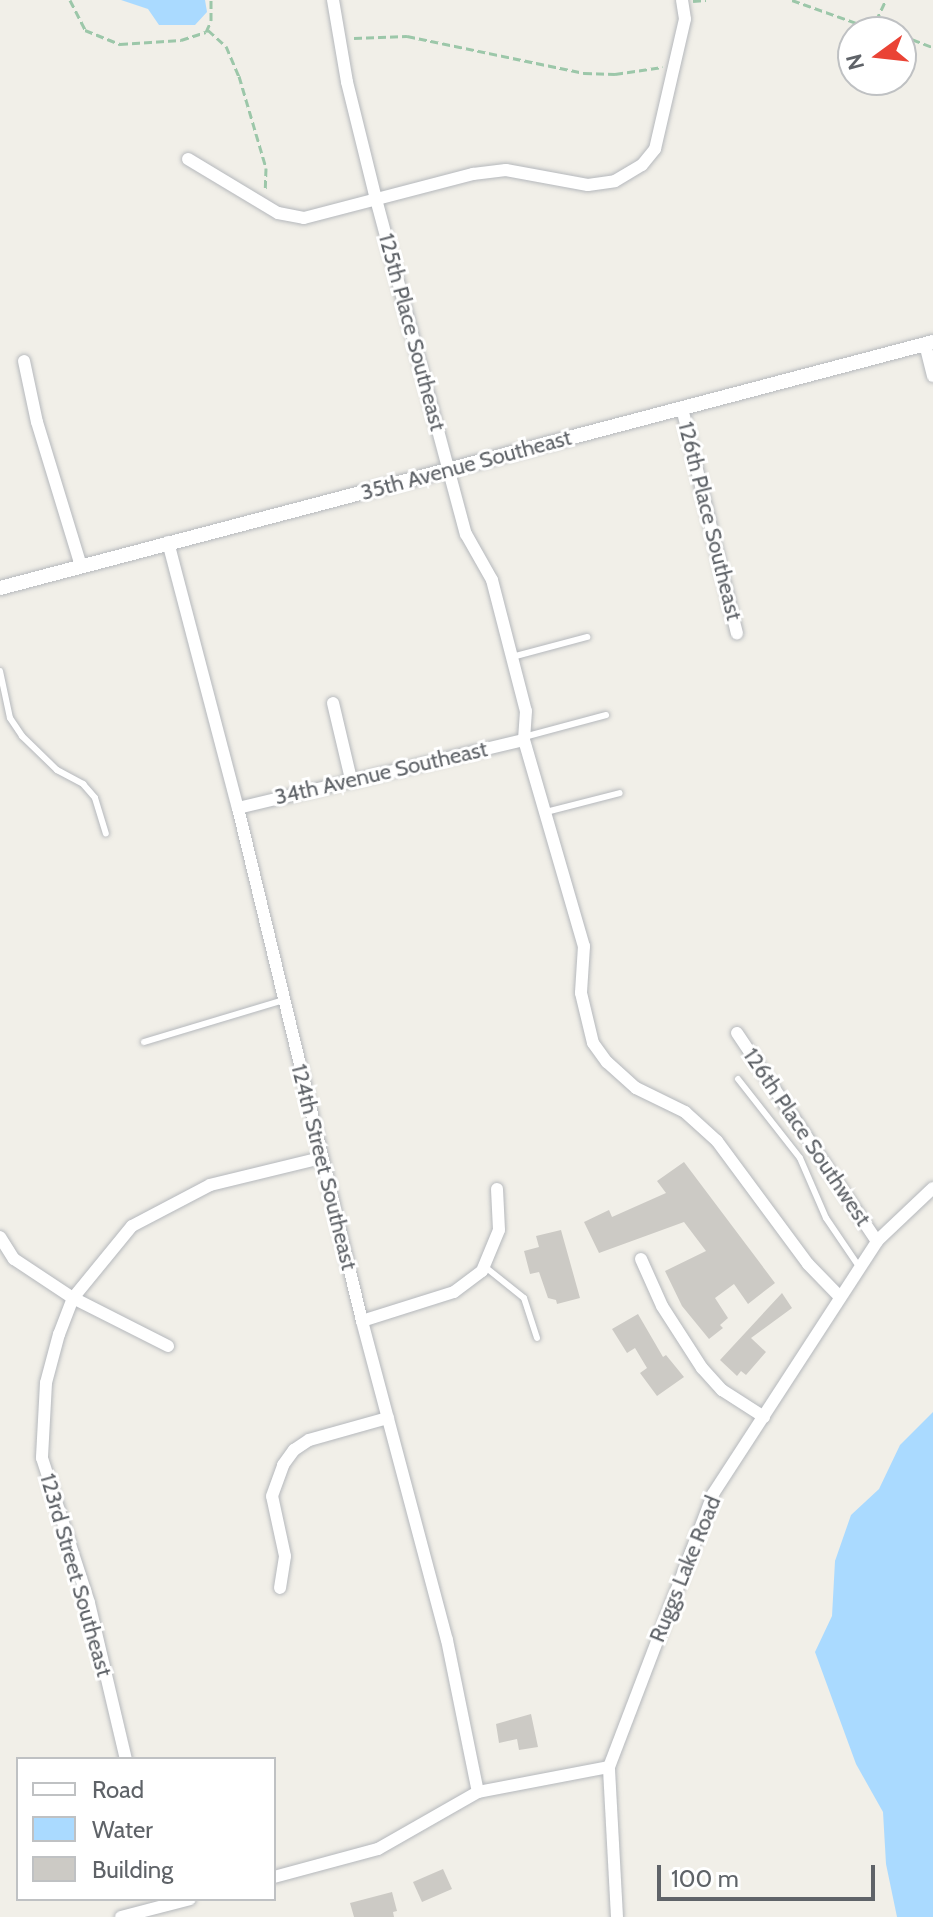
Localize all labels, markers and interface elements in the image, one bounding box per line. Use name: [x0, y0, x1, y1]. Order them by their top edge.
north arrow: [837, 16, 917, 96]
text: N: [840, 51, 870, 73]
street label: 125th Place Southeast: [373, 230, 451, 434]
street label: 126th Place Southeast: [673, 419, 747, 623]
street label: 35th Avenue Southeast: [358, 424, 574, 506]
street label: 34th Avenue Southeast: [272, 736, 490, 810]
street label: 126th Place Southwest: [738, 1043, 876, 1231]
street label: 124th Street Southeast: [286, 1061, 362, 1273]
street label: 123rd Street Southeast: [34, 1470, 118, 1680]
street label: Ruggs Lake Road: [644, 1492, 726, 1646]
legend: [16, 1757, 276, 1901]
text: Road: [92, 1775, 144, 1804]
text: Water: [92, 1815, 153, 1844]
scale bar: [661, 1849, 879, 1899]
text: Building: [92, 1855, 173, 1884]
text: 100 m: [671, 1864, 739, 1893]

